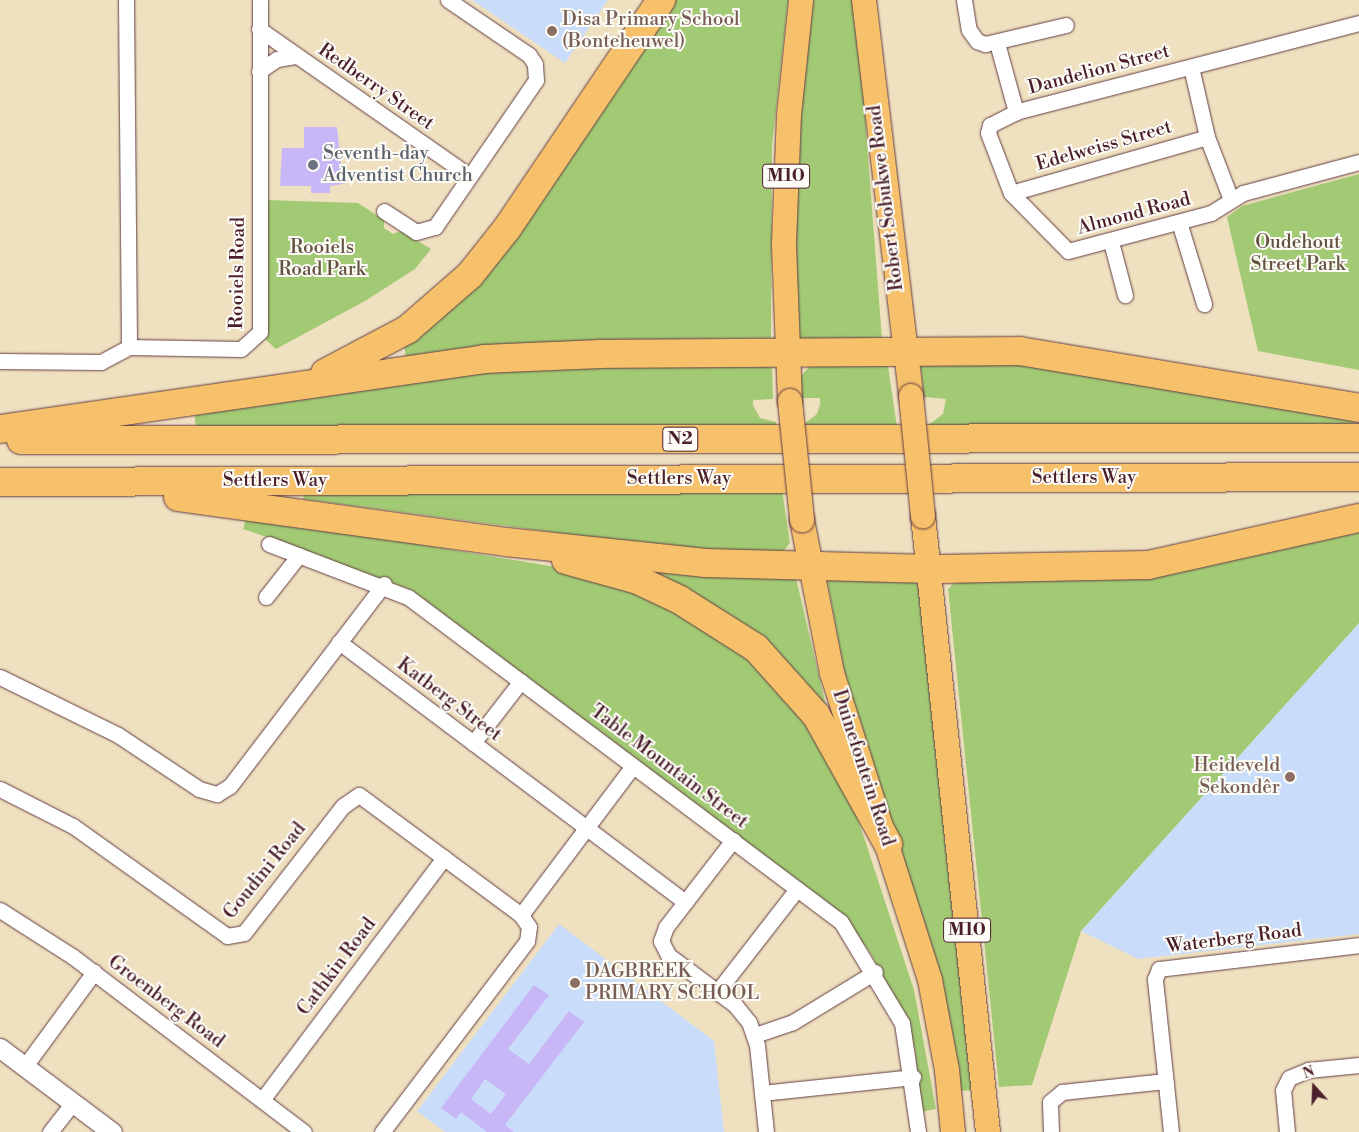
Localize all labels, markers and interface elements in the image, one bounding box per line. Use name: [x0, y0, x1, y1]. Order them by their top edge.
place label: Disa Primary School (Bonteheuwel): [562, 9, 740, 53]
marker: Disa Primary School (Bonteheuwel): [546, 25, 558, 37]
street label: Redberry Street: [314, 39, 438, 135]
street label: Dandelion Street: [1026, 40, 1172, 100]
street label: Robert Sobukwe Road: [863, 104, 909, 292]
street label: Edelweiss Street: [1034, 116, 1174, 176]
place label: Seventh-day Adventist Church: [323, 143, 473, 187]
marker: Seventh-day Adventist Church: [307, 159, 319, 171]
road number: M10: [761, 160, 811, 192]
street label: Almond Road: [1075, 188, 1193, 240]
street label: Rooiels Road: [226, 217, 250, 329]
park label: Oudehout Street Park: [1250, 232, 1346, 276]
park label: Rooiels Road Park: [278, 237, 366, 281]
road number: N2: [661, 424, 699, 454]
street label: Settlers Way: [1032, 467, 1136, 489]
street label: Settlers Way: [627, 468, 731, 490]
street label: Settlers Way: [223, 470, 327, 492]
street label: Katberg Street: [392, 653, 506, 747]
street label: Duinefontein Road: [827, 687, 899, 849]
street label: Table Mountain Street: [586, 700, 752, 834]
place label: Heideveld Sekondêr: [1193, 755, 1280, 799]
marker: Heideveld Sekondêr: [1284, 771, 1296, 783]
street label: Goudini Road: [219, 818, 311, 924]
street label: Cathkin Road: [293, 914, 381, 1020]
road number: M10: [942, 914, 992, 946]
street label: Waterberg Road: [1165, 919, 1303, 959]
street label: Groenberg Road: [103, 951, 229, 1053]
place label: DAGBREEK PRIMARY SCHOOL: [585, 961, 759, 1005]
marker: DAGBREEK PRIMARY SCHOOL: [569, 977, 581, 989]
north arrow: [1289, 1062, 1339, 1112]
text: N: [1301, 1063, 1317, 1083]

